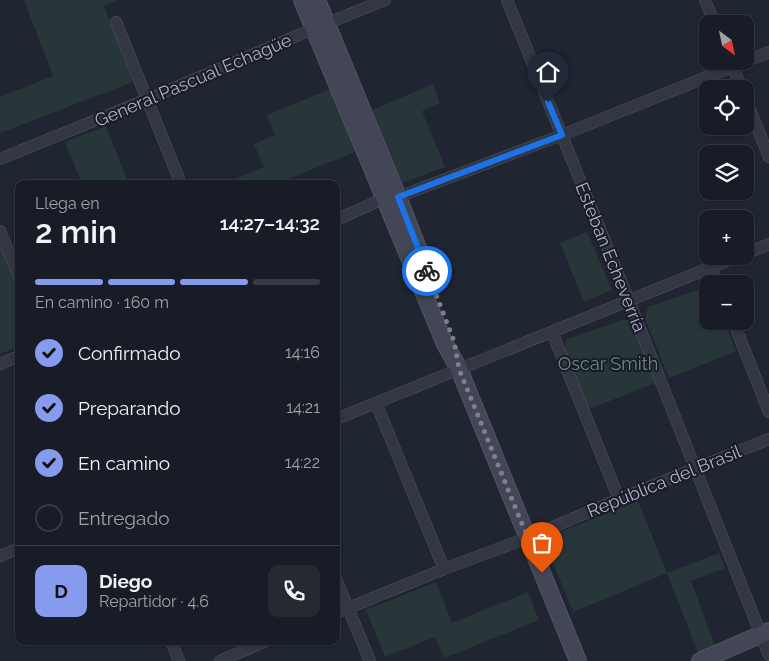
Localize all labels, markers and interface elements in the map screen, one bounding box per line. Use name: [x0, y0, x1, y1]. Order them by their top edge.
north arrow: [699, 15, 754, 70]
map controls: [699, 15, 754, 330]
street label: General Pascual Echagüe: [91, 29, 295, 131]
pin: [527, 51, 569, 102]
icon: home: [534, 58, 562, 86]
button: locate: [699, 80, 754, 135]
button: layers: [699, 145, 754, 200]
street label: Esteban Echeverría: [571, 179, 651, 335]
text: Llega en: [35, 194, 99, 213]
button: +: [699, 210, 754, 265]
text: 14:27–14:32: [220, 212, 320, 234]
text: 2 min: [35, 213, 117, 250]
courier: [402, 246, 452, 296]
icon: bike: [413, 257, 441, 285]
button: −: [699, 275, 754, 330]
text: En camino · 160 m: [35, 293, 169, 312]
icon: check: [35, 339, 63, 367]
text: Confirmado: [78, 342, 181, 364]
text: 14:16: [285, 343, 320, 362]
park label: Oscar Smith: [558, 353, 658, 374]
icon: check: [35, 394, 63, 422]
text: Preparando: [78, 397, 181, 419]
text: 14:21: [286, 398, 320, 417]
street label: República del Brasil: [584, 440, 744, 522]
icon: check: [35, 449, 63, 477]
text: En camino: [78, 452, 170, 474]
text: 14:22: [285, 453, 320, 472]
text: Entregado: [78, 507, 170, 529]
pin: [521, 522, 563, 573]
icon: bag: [528, 529, 556, 557]
button: phone: [268, 565, 320, 617]
text: Diego: [99, 570, 152, 592]
text: D: [54, 580, 68, 602]
text: Repartidor · 4.6: [99, 592, 209, 611]

